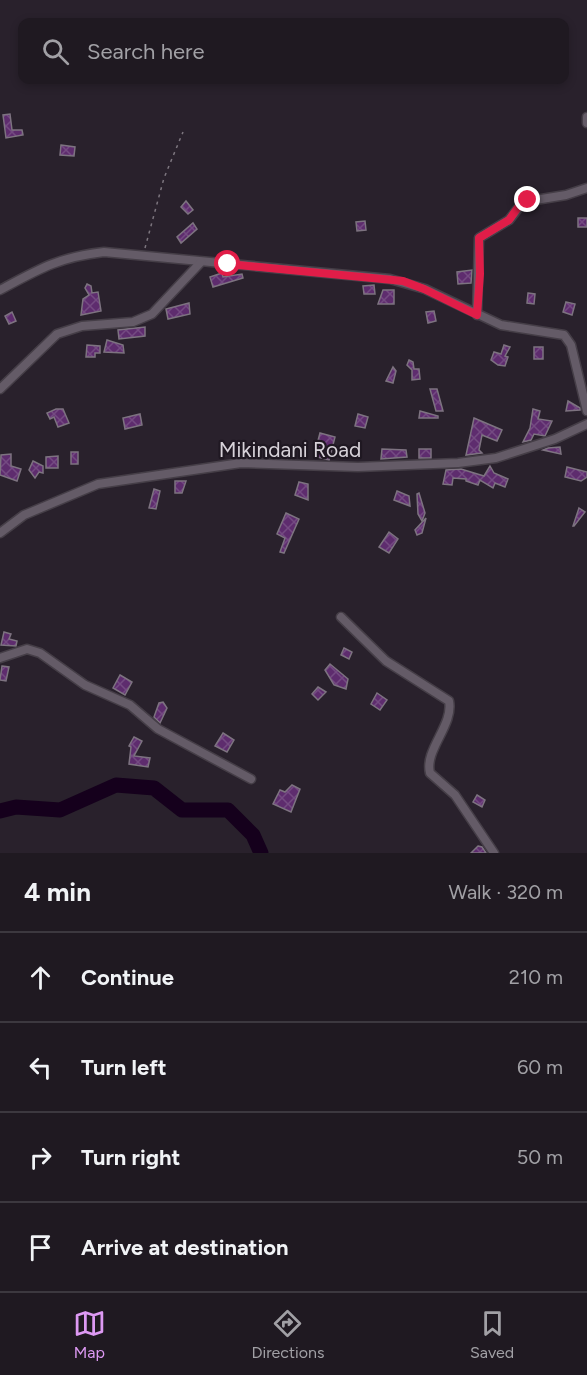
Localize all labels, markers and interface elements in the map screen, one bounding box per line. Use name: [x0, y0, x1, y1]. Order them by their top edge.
search box: [18, 18, 569, 84]
icon: search: [39, 35, 72, 68]
text: Search here: [87, 38, 205, 65]
route end: [514, 186, 540, 212]
route start: [214, 250, 240, 276]
street label: Mikindani Road: [219, 437, 361, 462]
text: 4 min: [24, 876, 91, 908]
text: Walk · 320 m: [449, 880, 563, 904]
icon: ahead: [24, 961, 57, 994]
text: Continue: [81, 964, 174, 991]
text: 210 m: [509, 965, 563, 989]
icon: left: [24, 1051, 57, 1084]
text: Turn left: [81, 1054, 167, 1081]
text: 60 m: [517, 1055, 563, 1079]
icon: right: [24, 1141, 57, 1174]
text: Turn right: [81, 1144, 180, 1171]
text: 50 m: [517, 1145, 563, 1169]
icon: arrive: [24, 1231, 57, 1264]
text: Arrive at destination: [81, 1234, 289, 1261]
tab: Map: [73, 1307, 106, 1362]
tab: Directions: [251, 1307, 324, 1362]
tab: Saved: [470, 1307, 514, 1362]

